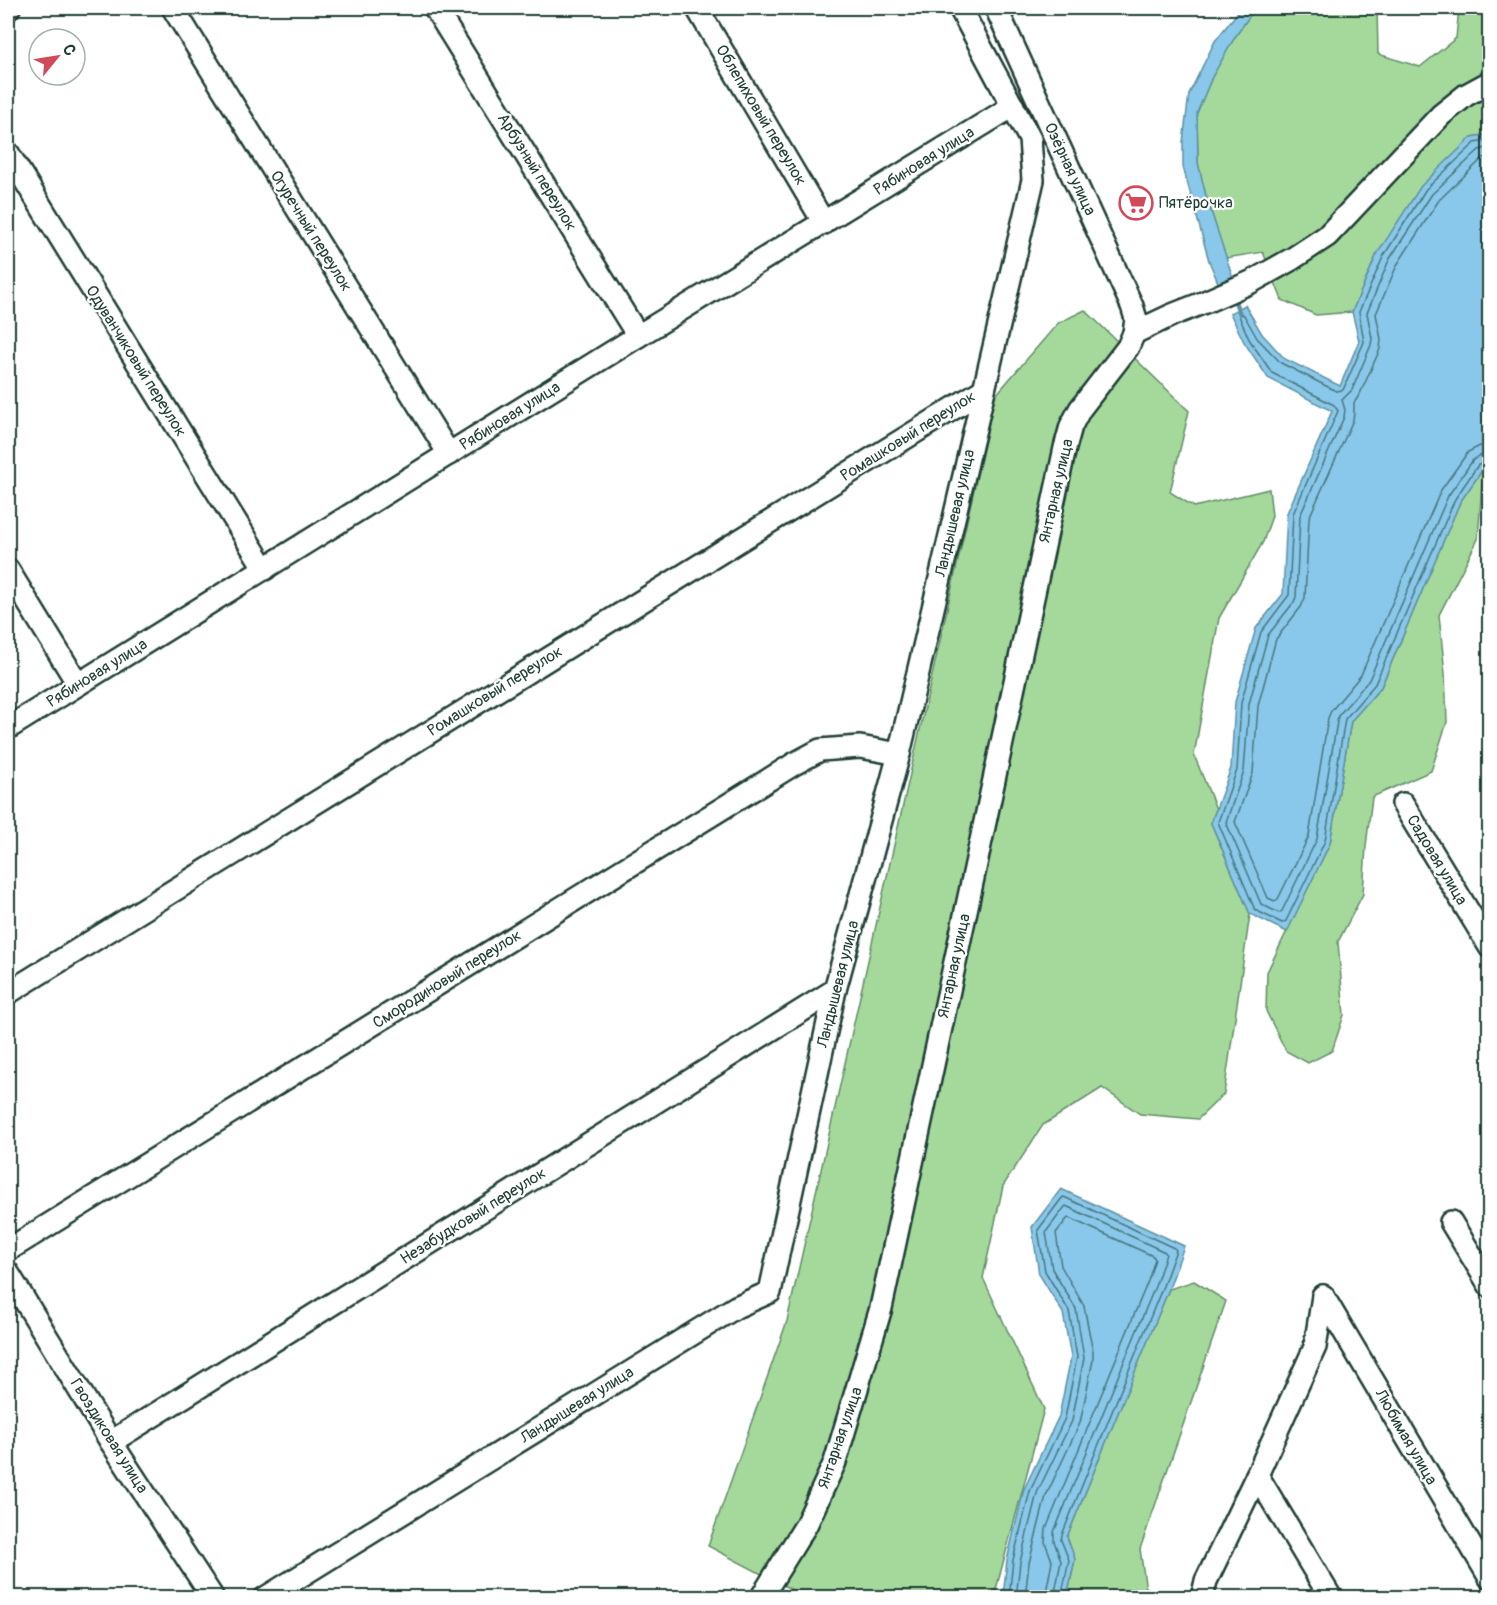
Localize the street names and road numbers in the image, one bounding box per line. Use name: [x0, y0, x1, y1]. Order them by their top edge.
street label: Облепиховый переулок: [711, 41, 811, 189]
street label: Арбузный переулок: [493, 110, 581, 234]
street label: Озёрная улица: [1040, 119, 1100, 219]
street label: Рябиновая улица: [870, 122, 978, 200]
street label: Огуречный переулок: [266, 167, 356, 295]
street label: Одуванчиковый переулок: [81, 282, 191, 440]
street label: Рябиновая улица: [456, 377, 564, 455]
street label: Ромашковый переулок: [837, 386, 979, 486]
street label: Янтарная улица: [1034, 437, 1078, 545]
street label: Ландышевая улица: [930, 447, 979, 580]
street label: Рябиновая улица: [43, 634, 151, 712]
street label: Ромашковый переулок: [424, 641, 566, 741]
street label: Садовая улица: [1402, 811, 1472, 909]
street label: Янтарная улица: [933, 912, 975, 1020]
street label: Ландышевая улица: [812, 918, 863, 1051]
street label: Смородиновый переулок: [369, 925, 525, 1033]
street label: Незабудковый переулок: [396, 1163, 550, 1269]
street label: Ландышевая улица: [516, 1362, 638, 1449]
street label: Гвоздиковая улица: [66, 1375, 152, 1497]
street label: Янтарная улица: [813, 1384, 867, 1492]
street label: Любимая улица: [1370, 1385, 1441, 1488]

